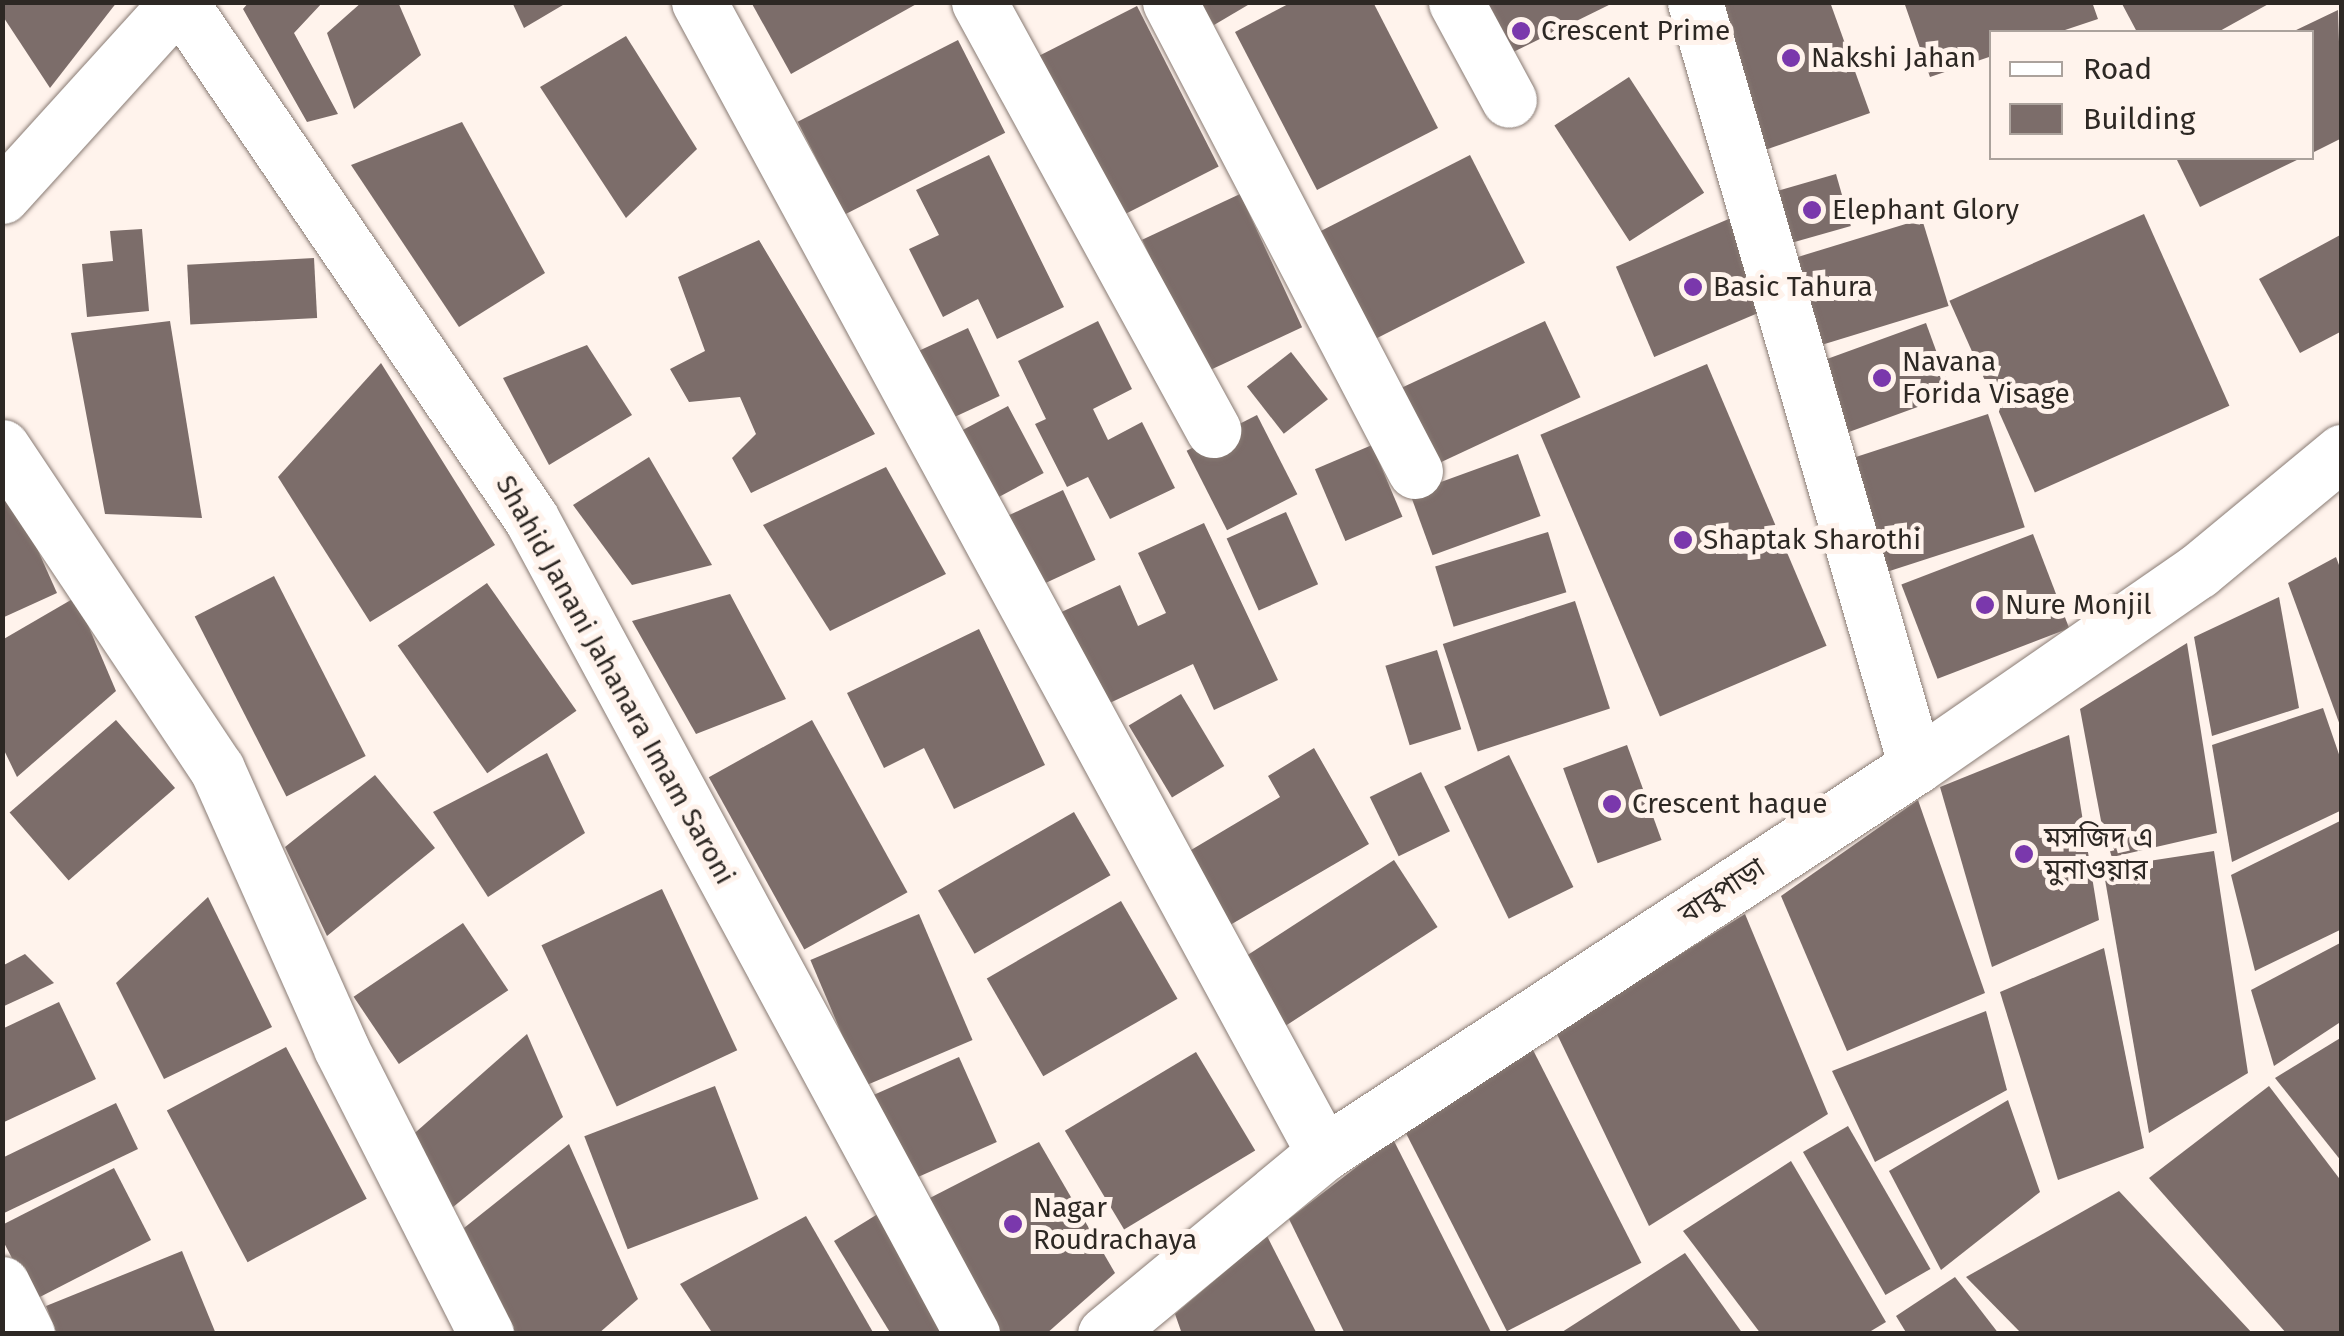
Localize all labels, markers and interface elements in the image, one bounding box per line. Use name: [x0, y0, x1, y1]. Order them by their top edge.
place label: Crescent Prime: [1541, 14, 1730, 48]
marker: Crescent Prime: [1510, 20, 1532, 42]
legend: [1989, 30, 2314, 160]
place label: Nakshi Jahan: [1811, 41, 1976, 75]
marker: Nakshi Jahan: [1780, 47, 1802, 69]
text: Road: [2083, 51, 2152, 87]
text: Building: [2083, 101, 2195, 137]
place label: Elephant Glory: [1832, 193, 2019, 227]
marker: Elephant Glory: [1801, 199, 1823, 221]
place label: Basic Tahura: [1713, 270, 1873, 304]
marker: Basic Tahura: [1682, 276, 1704, 298]
place label: Navana Forida Visage: [1902, 345, 2070, 411]
marker: Navana Forida Visage: [1871, 367, 1893, 389]
street label: Shahid Janani Jahanara Imam Saroni: [488, 470, 742, 890]
place label: Shaptak Sharothi: [1703, 523, 1921, 557]
marker: Shaptak Sharothi: [1672, 529, 1694, 551]
place label: Nure Monjil: [2005, 588, 2152, 622]
marker: Nure Monjil: [1974, 594, 1996, 616]
place label: Crescent haque: [1632, 787, 1828, 821]
marker: Crescent haque: [1601, 793, 1623, 815]
place label: মসজিদ এ মুনাওয়ার: [2044, 821, 2154, 887]
marker: মসজিদ এ মুনাওয়ার: [2013, 843, 2035, 865]
street label: বাবুপাড়া: [1673, 851, 1771, 931]
place label: Nagar Roudrachaya: [1033, 1191, 1197, 1257]
marker: Nagar Roudrachaya: [1002, 1213, 1024, 1235]

